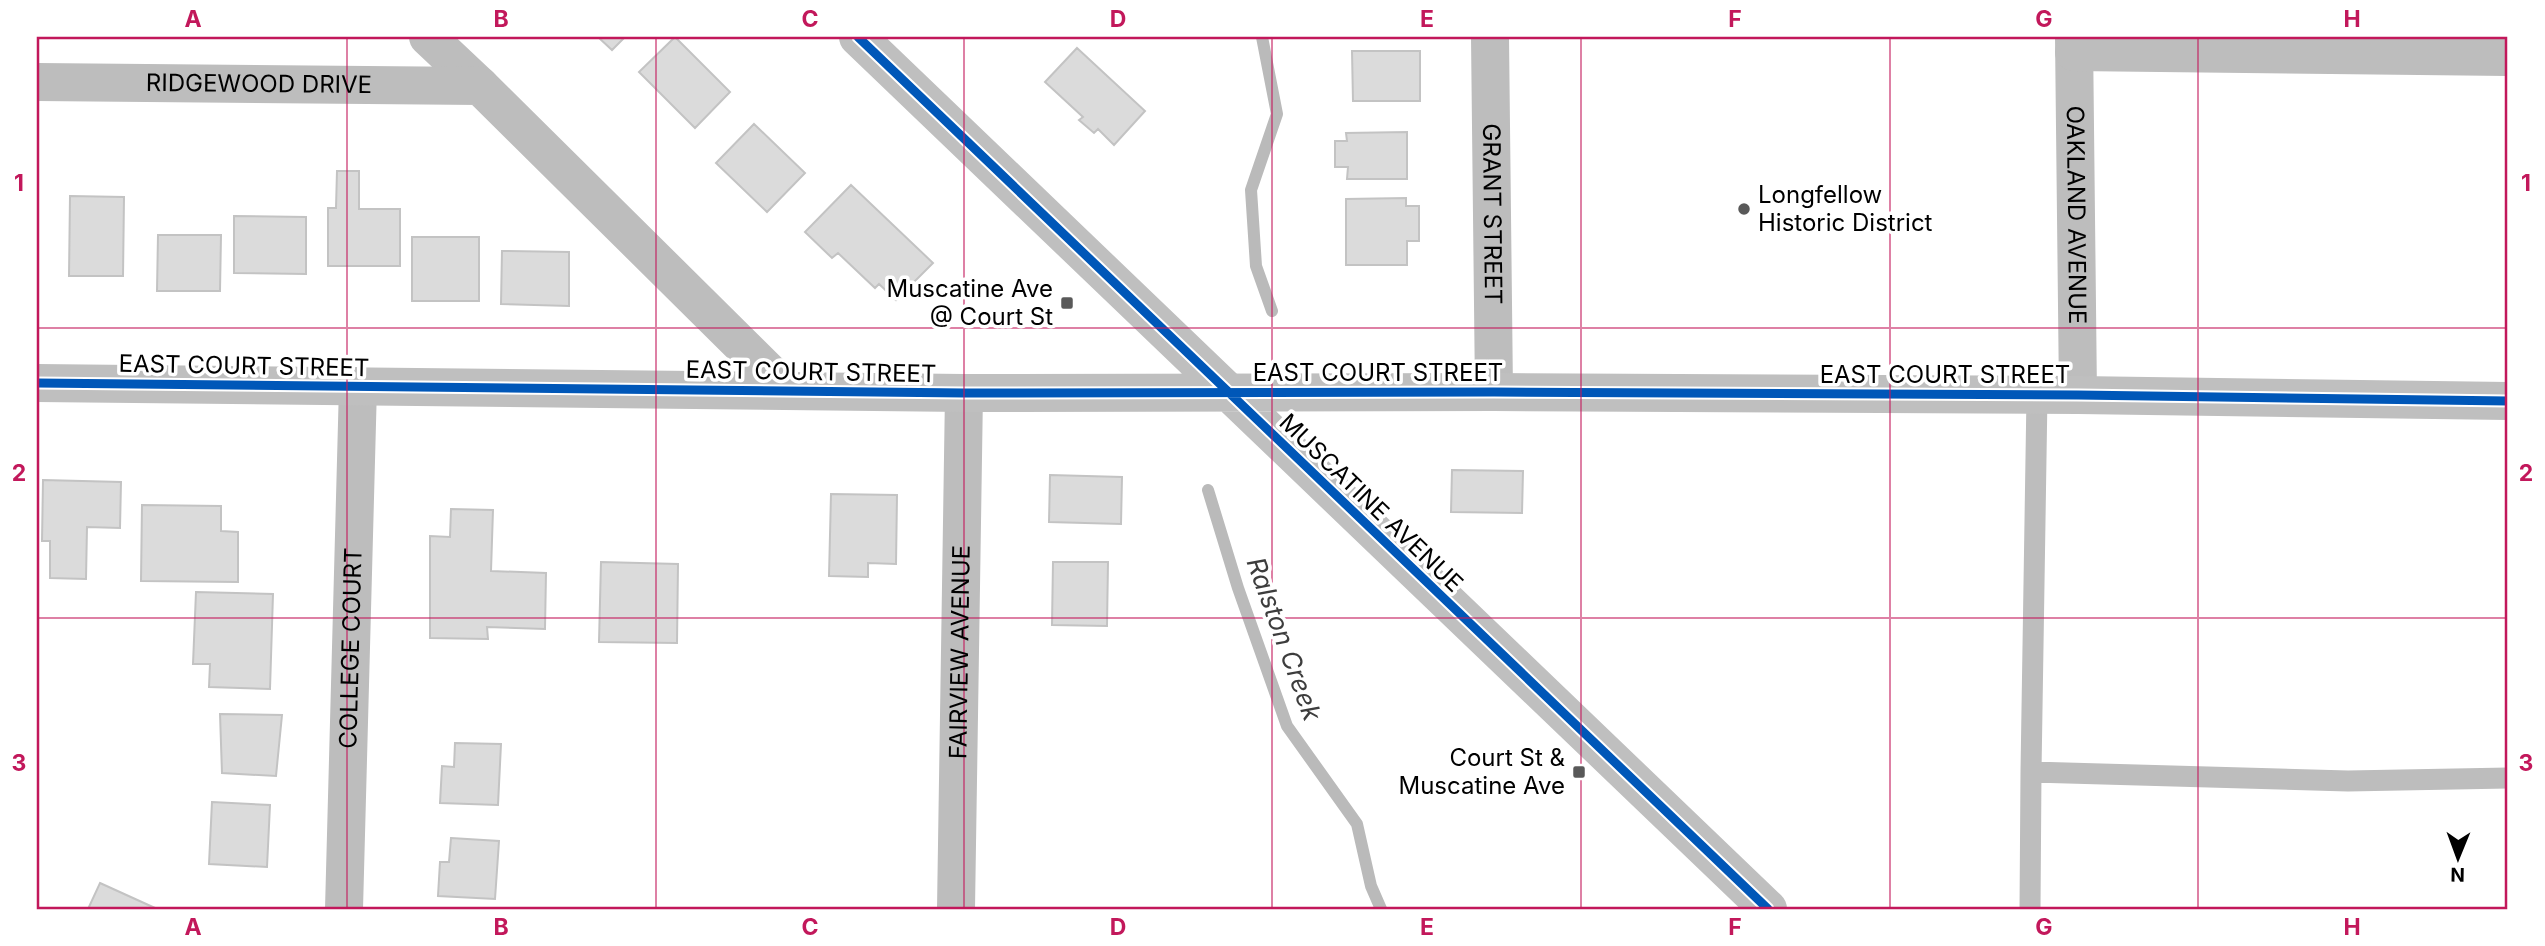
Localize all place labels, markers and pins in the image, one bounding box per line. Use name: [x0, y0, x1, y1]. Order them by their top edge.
place label: Longfellow Historic District: [1758, 180, 1933, 237]
marker: Longfellow Historic District: [1736, 201, 1752, 217]
place label: Muscatine Ave @ Court St: [887, 274, 1053, 331]
marker: Muscatine Ave @ Court St: [1059, 295, 1075, 311]
place label: Court St & Muscatine Ave: [1399, 743, 1566, 800]
marker: Court St & Muscatine Ave: [1571, 764, 1587, 780]

